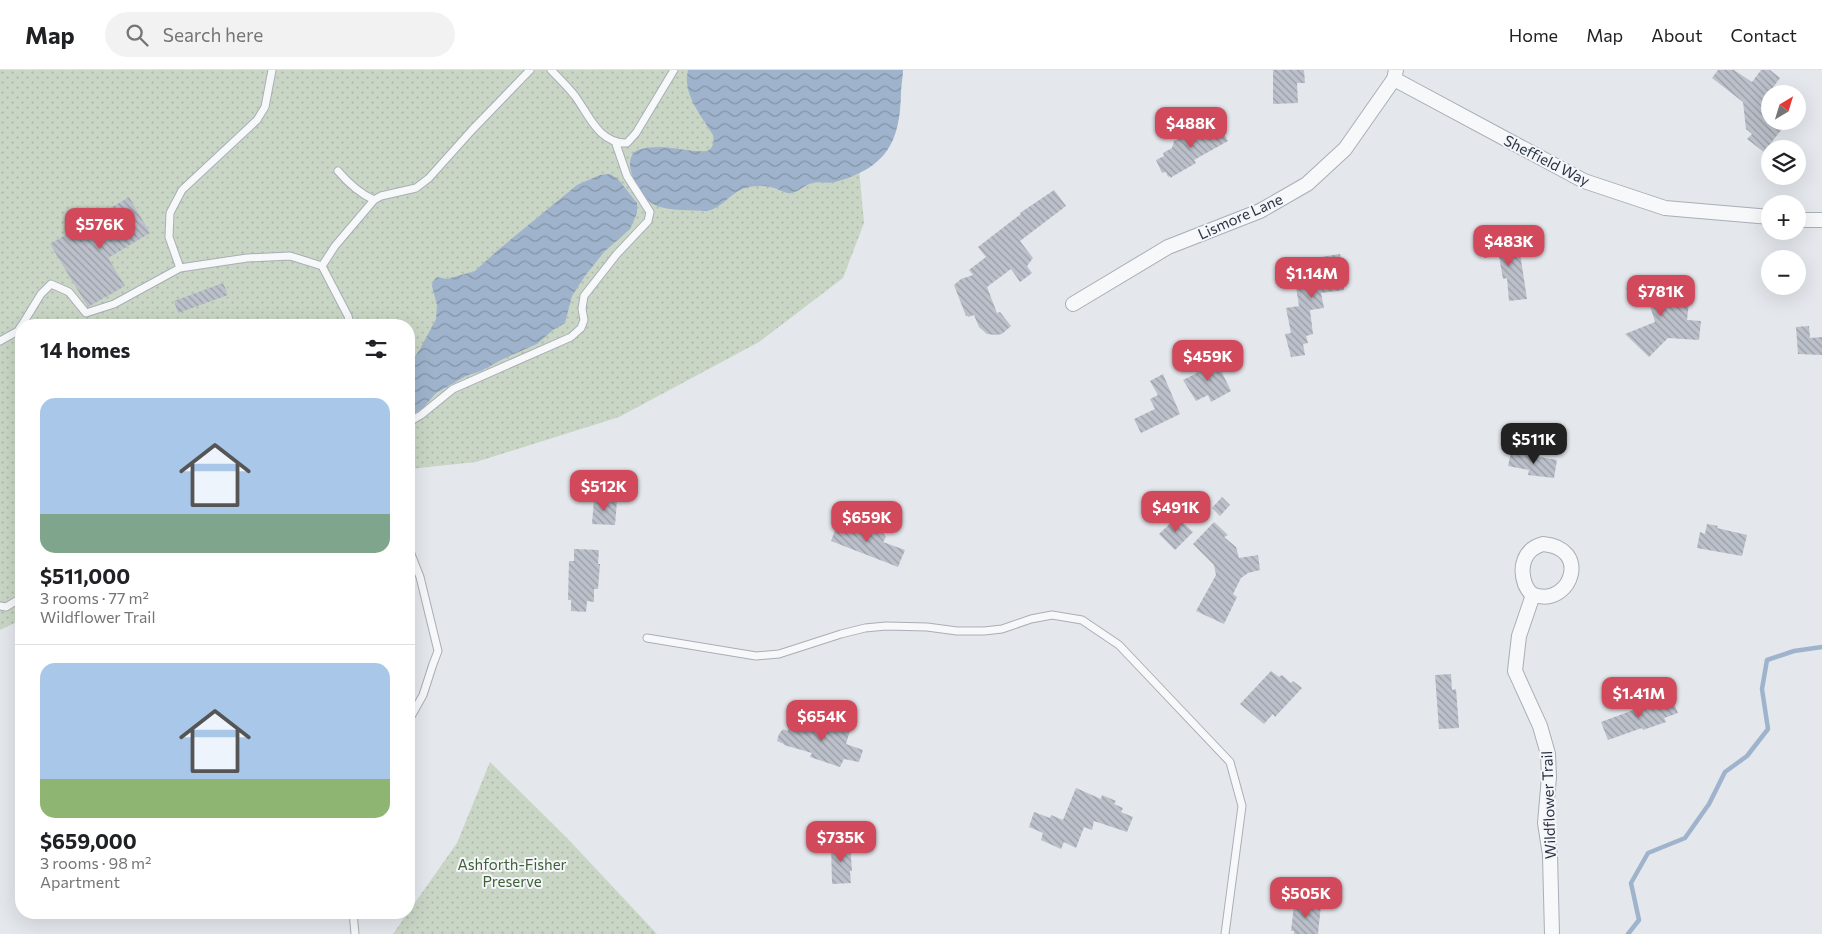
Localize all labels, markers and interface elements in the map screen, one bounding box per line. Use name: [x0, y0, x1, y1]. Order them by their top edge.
search box: [105, 12, 455, 57]
text: Map: [25, 20, 75, 49]
icon: search: [123, 21, 151, 49]
text: Search here: [163, 23, 263, 46]
text: Home: [1509, 24, 1558, 46]
text: Map: [1586, 24, 1623, 46]
text: About: [1651, 24, 1703, 46]
text: Contact: [1731, 24, 1797, 46]
north arrow: [1761, 85, 1806, 130]
map controls: [1761, 85, 1806, 295]
pin: $488K: [1156, 106, 1226, 149]
text: $488K: [1166, 113, 1216, 132]
street label: Sheffield Way: [1501, 131, 1593, 189]
button: layers: [1761, 140, 1806, 185]
street label: Lismore Lane: [1195, 189, 1285, 243]
button: +: [1761, 195, 1806, 240]
pin: $576K: [65, 208, 135, 250]
text: $576K: [76, 214, 124, 233]
pin: $483K: [1474, 224, 1544, 267]
text: $483K: [1484, 231, 1534, 250]
button: −: [1761, 250, 1806, 295]
pin: $1.14M: [1271, 256, 1353, 299]
text: $1.14M: [1286, 263, 1338, 282]
pin: $781K: [1626, 274, 1696, 317]
text: $781K: [1638, 281, 1684, 300]
icon: filters: [362, 335, 390, 363]
text: 14 homes: [40, 337, 130, 362]
pin: $459K: [1173, 340, 1243, 382]
text: $459K: [1183, 346, 1233, 365]
pin: $511K: [1499, 422, 1569, 465]
text: $511K: [1512, 429, 1556, 448]
icon: home: [170, 430, 260, 520]
pin: $512K: [569, 470, 639, 512]
text: $512K: [581, 476, 627, 495]
pin: $491K: [1141, 490, 1211, 533]
text: $491K: [1152, 497, 1200, 516]
pin: $659K: [832, 500, 902, 543]
text: $659K: [842, 507, 892, 526]
text: $511,000: [40, 563, 130, 588]
text: 3 rooms · 77 m²: [40, 588, 149, 607]
text: Wildflower Trail: [40, 607, 156, 626]
pin: $1.41M: [1598, 676, 1680, 719]
text: $1.41M: [1613, 683, 1665, 702]
icon: home: [170, 696, 260, 786]
pin: $654K: [787, 700, 857, 742]
text: $654K: [797, 706, 847, 725]
street label: Wildflower Trail: [1537, 751, 1559, 859]
pin: $735K: [806, 820, 876, 863]
text: $735K: [817, 827, 865, 846]
text: $659,000: [40, 828, 137, 853]
text: 3 rooms · 98 m²: [40, 853, 151, 872]
park label: Ashforth-Fisher Preserve: [457, 855, 567, 890]
text: Apartment: [40, 872, 120, 891]
pin: $505K: [1271, 876, 1341, 919]
text: $505K: [1281, 883, 1331, 902]

